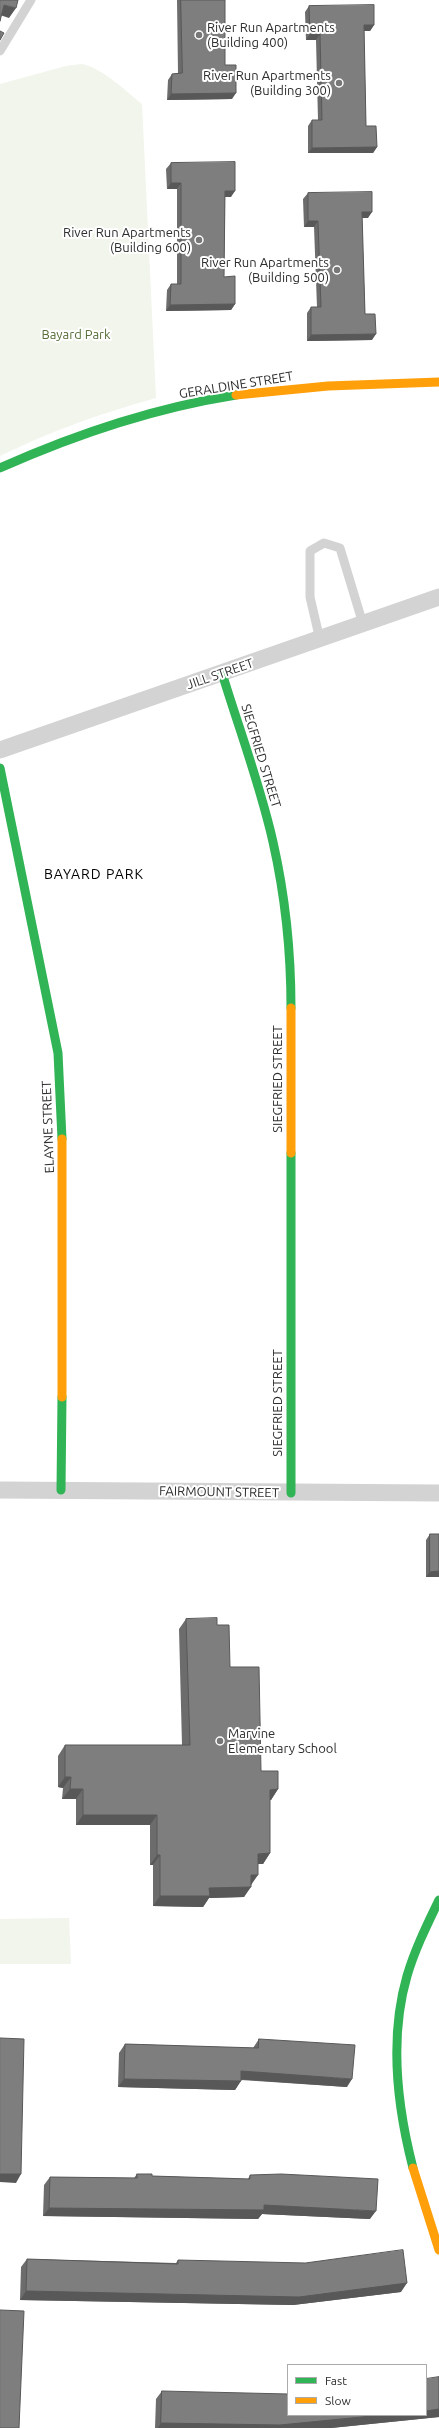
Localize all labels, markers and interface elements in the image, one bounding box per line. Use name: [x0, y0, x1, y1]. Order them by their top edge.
place label: River Run Apartments (Building 400): [207, 20, 335, 51]
marker: River Run Apartments (Building 400): [194, 30, 204, 40]
place label: River Run Apartments (Building 300): [203, 68, 331, 99]
marker: River Run Apartments (Building 300): [334, 78, 344, 88]
place label: River Run Apartments (Building 600): [63, 225, 191, 256]
marker: River Run Apartments (Building 600): [194, 235, 204, 245]
place label: River Run Apartments (Building 500): [201, 255, 329, 286]
marker: River Run Apartments (Building 500): [332, 265, 342, 275]
park label: Bayard Park: [41, 327, 111, 343]
street label: GERALDINE STREET: [178, 368, 294, 402]
street label: JILL STREET: [184, 655, 256, 693]
street label: SIEGFRIED STREET: [238, 702, 284, 810]
district label: BAYARD PARK: [44, 866, 144, 882]
street label: SIEGFRIED STREET: [270, 1025, 286, 1133]
street label: ELAYNE STREET: [39, 1080, 57, 1174]
street label: SIEGFRIED STREET: [270, 1349, 286, 1457]
street label: FAIRMOUNT STREET: [159, 1483, 279, 1501]
place label: Marvine Elementary School: [228, 1726, 337, 1757]
marker: Marvine Elementary School: [215, 1736, 225, 1746]
legend: [287, 2364, 427, 2416]
text: Fast: [325, 2374, 347, 2387]
text: Slow: [325, 2394, 351, 2407]

